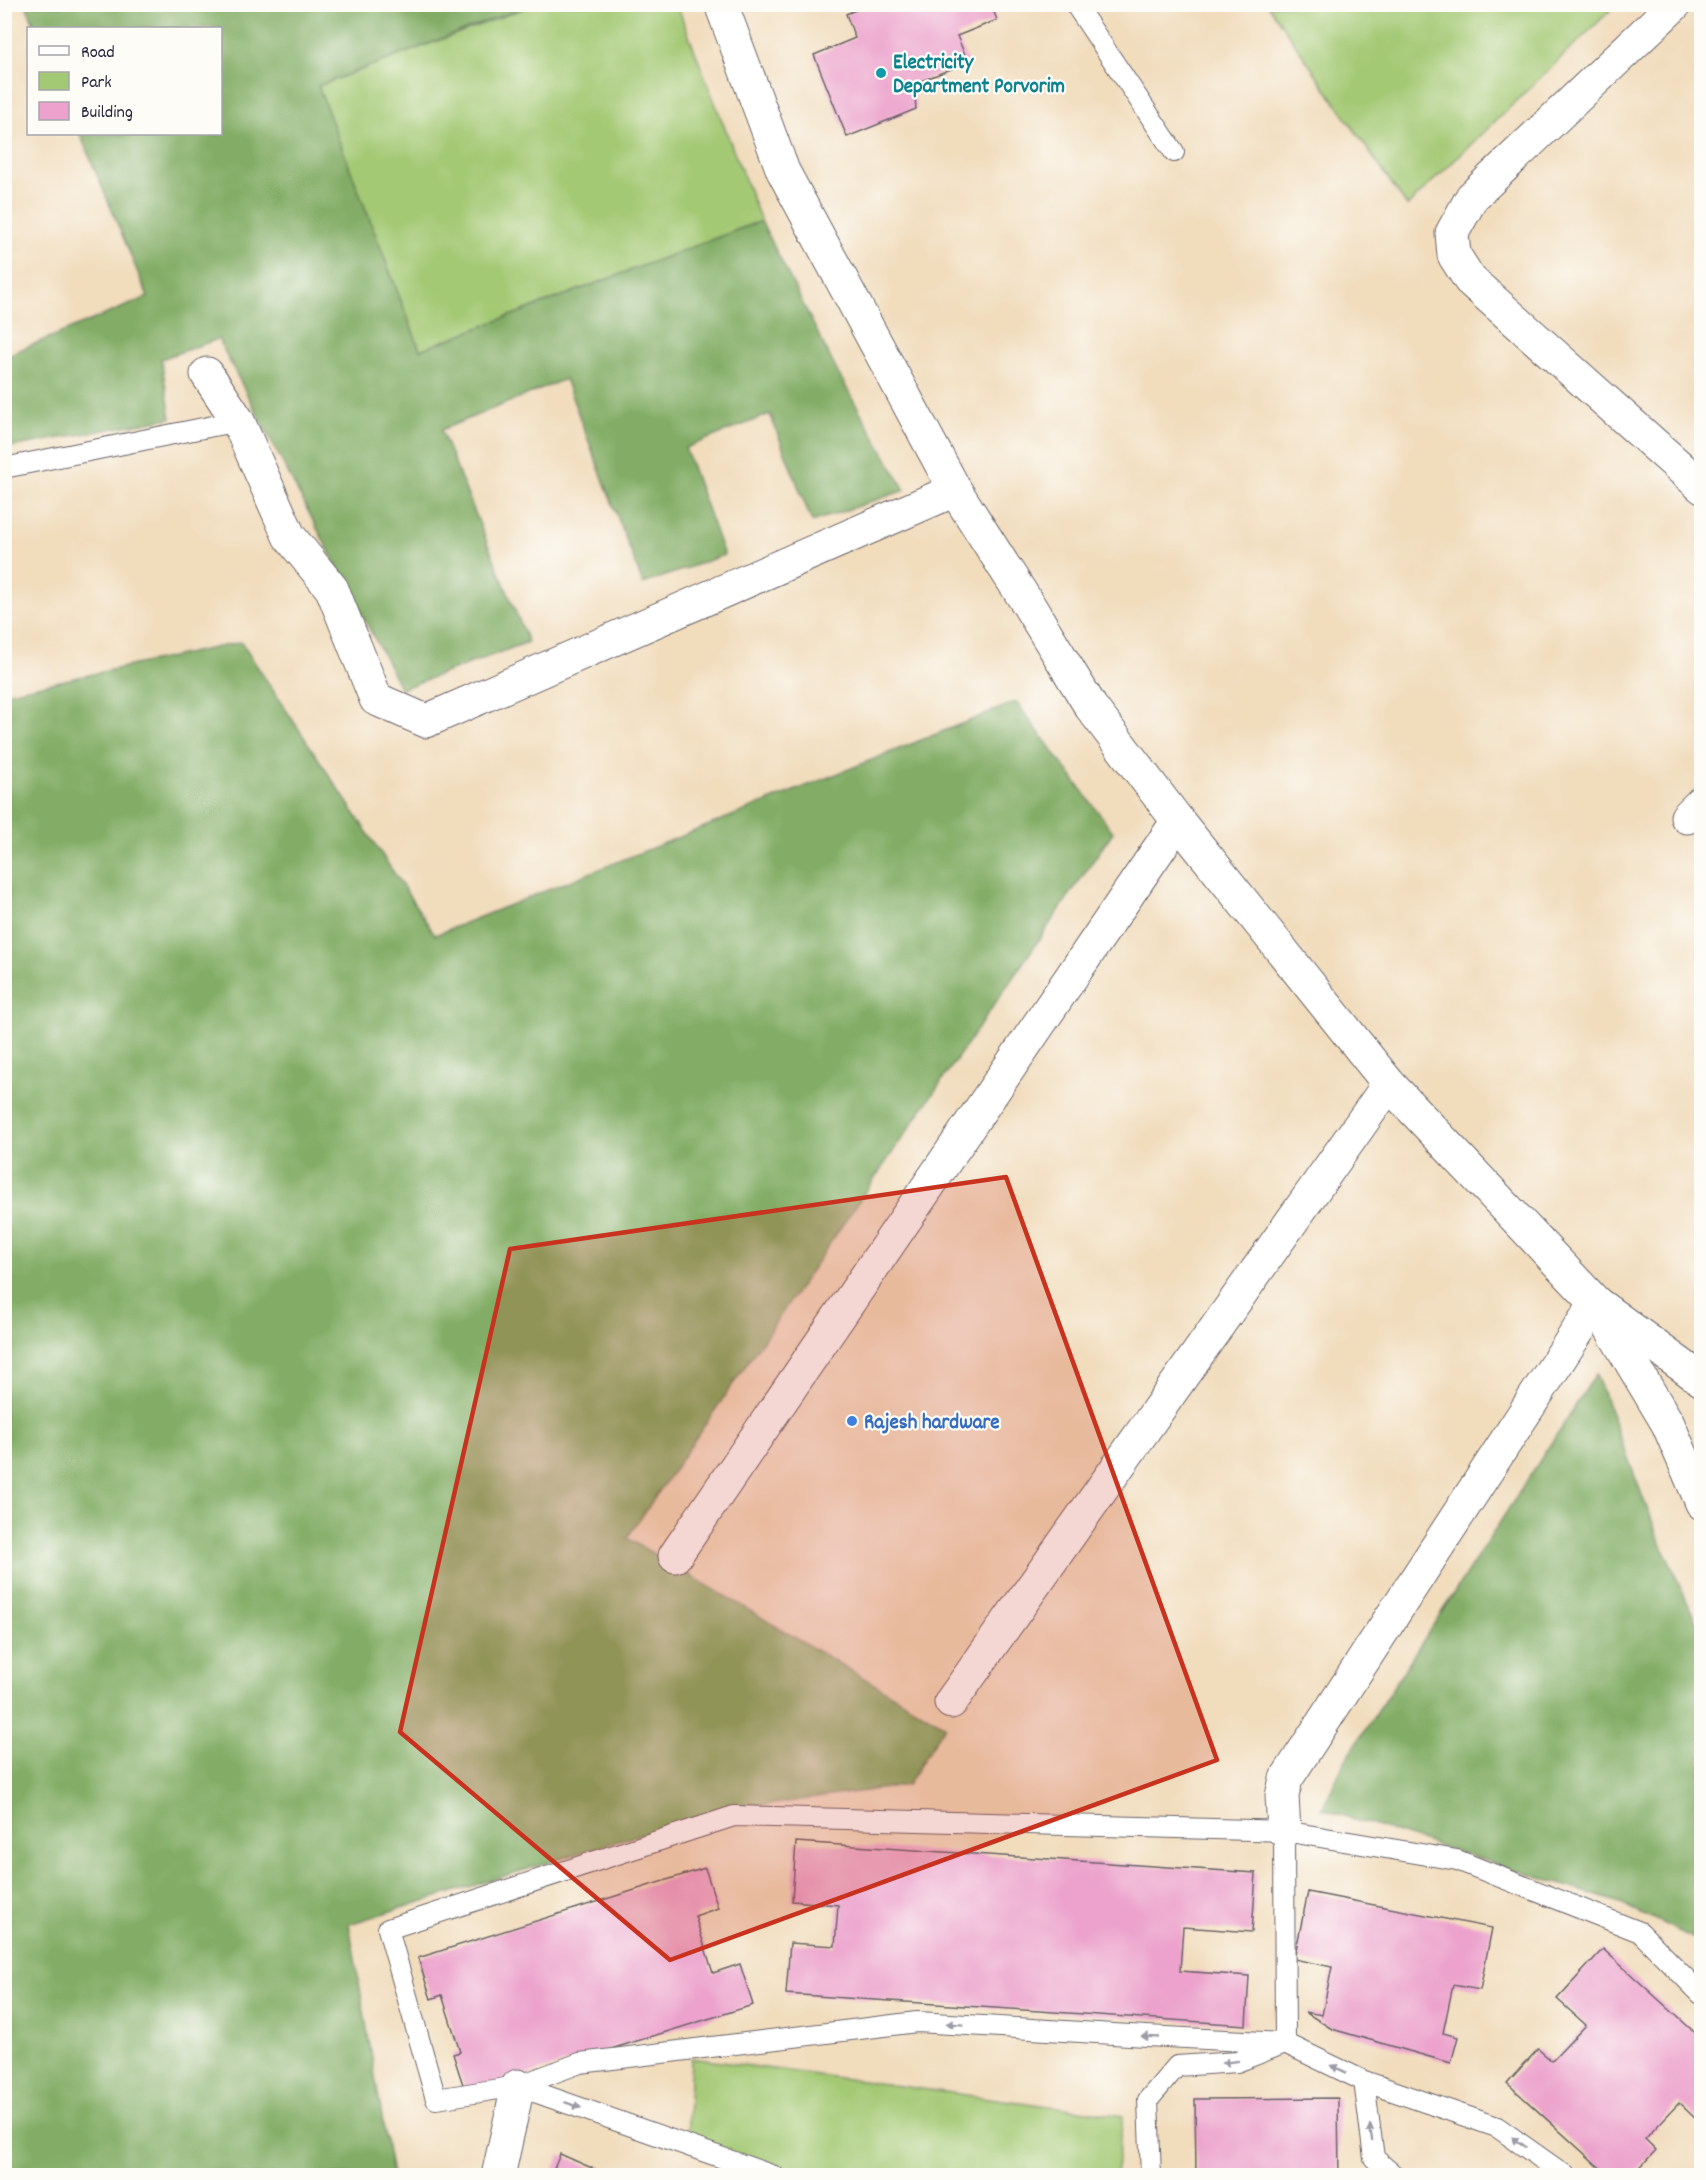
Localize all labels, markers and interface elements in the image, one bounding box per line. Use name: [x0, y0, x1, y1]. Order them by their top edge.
legend: [27, 27, 222, 135]
text: Road: [81, 41, 115, 66]
place label: Electricity Department Porvorim: [893, 49, 1065, 103]
marker: Electricity Department Porvorim: [874, 66, 888, 80]
text: Park: [81, 71, 112, 96]
text: Building: [81, 101, 133, 126]
place label: Rajesh hardware: [864, 1409, 1000, 1439]
marker: Rajesh hardware: [845, 1414, 859, 1428]
one-way arrow: [946, 2020, 965, 2029]
one-way arrow: [1140, 2032, 1159, 2041]
one-way arrow: [1221, 2057, 1240, 2067]
one-way arrow: [1330, 2064, 1347, 2073]
one-way arrow: [564, 2101, 582, 2111]
one-way arrow: [1366, 2124, 1376, 2143]
one-way arrow: [1511, 2136, 1527, 2148]

